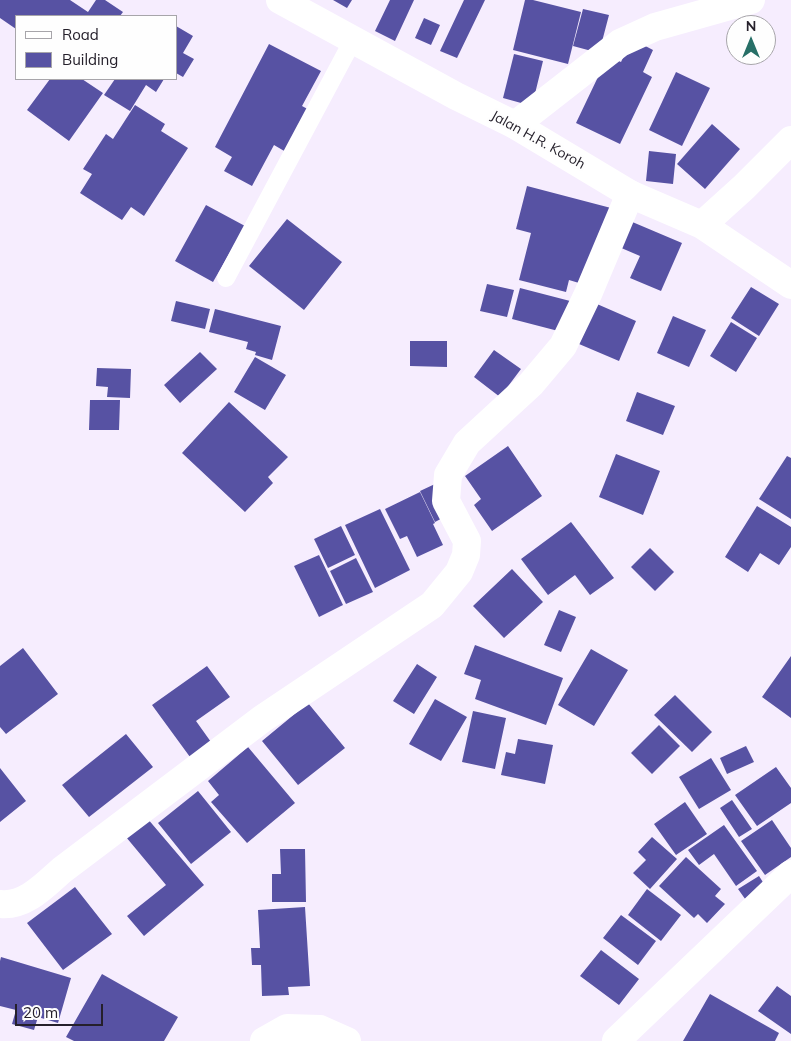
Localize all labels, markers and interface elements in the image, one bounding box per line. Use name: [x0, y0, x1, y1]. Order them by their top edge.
legend: [15, 15, 178, 80]
north arrow: [726, 15, 776, 65]
text: N: [746, 17, 756, 35]
text: Road: [62, 25, 99, 44]
text: Building: [62, 50, 118, 69]
street label: Jalan H.R. Koroh: [488, 107, 588, 173]
scale bar: [18, 994, 105, 1026]
text: 20 m: [23, 1003, 58, 1022]

